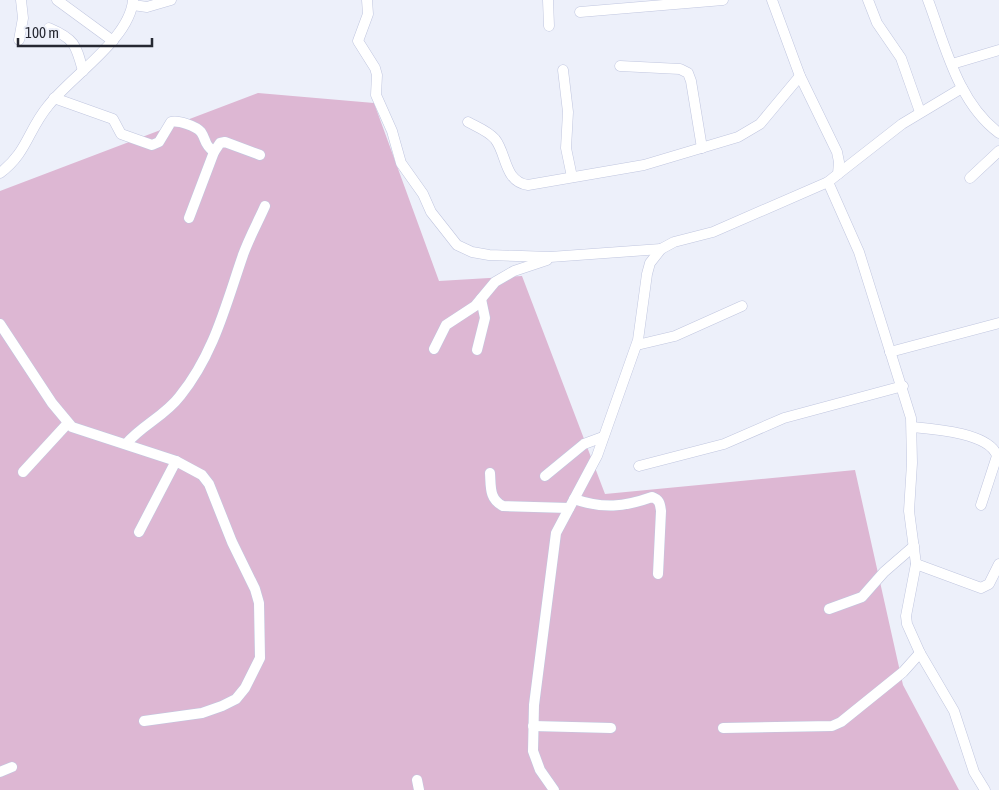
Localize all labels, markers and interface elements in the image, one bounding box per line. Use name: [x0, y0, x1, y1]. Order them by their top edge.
scale bar: [18, 15, 151, 47]
text: 100 m: [25, 24, 59, 41]

